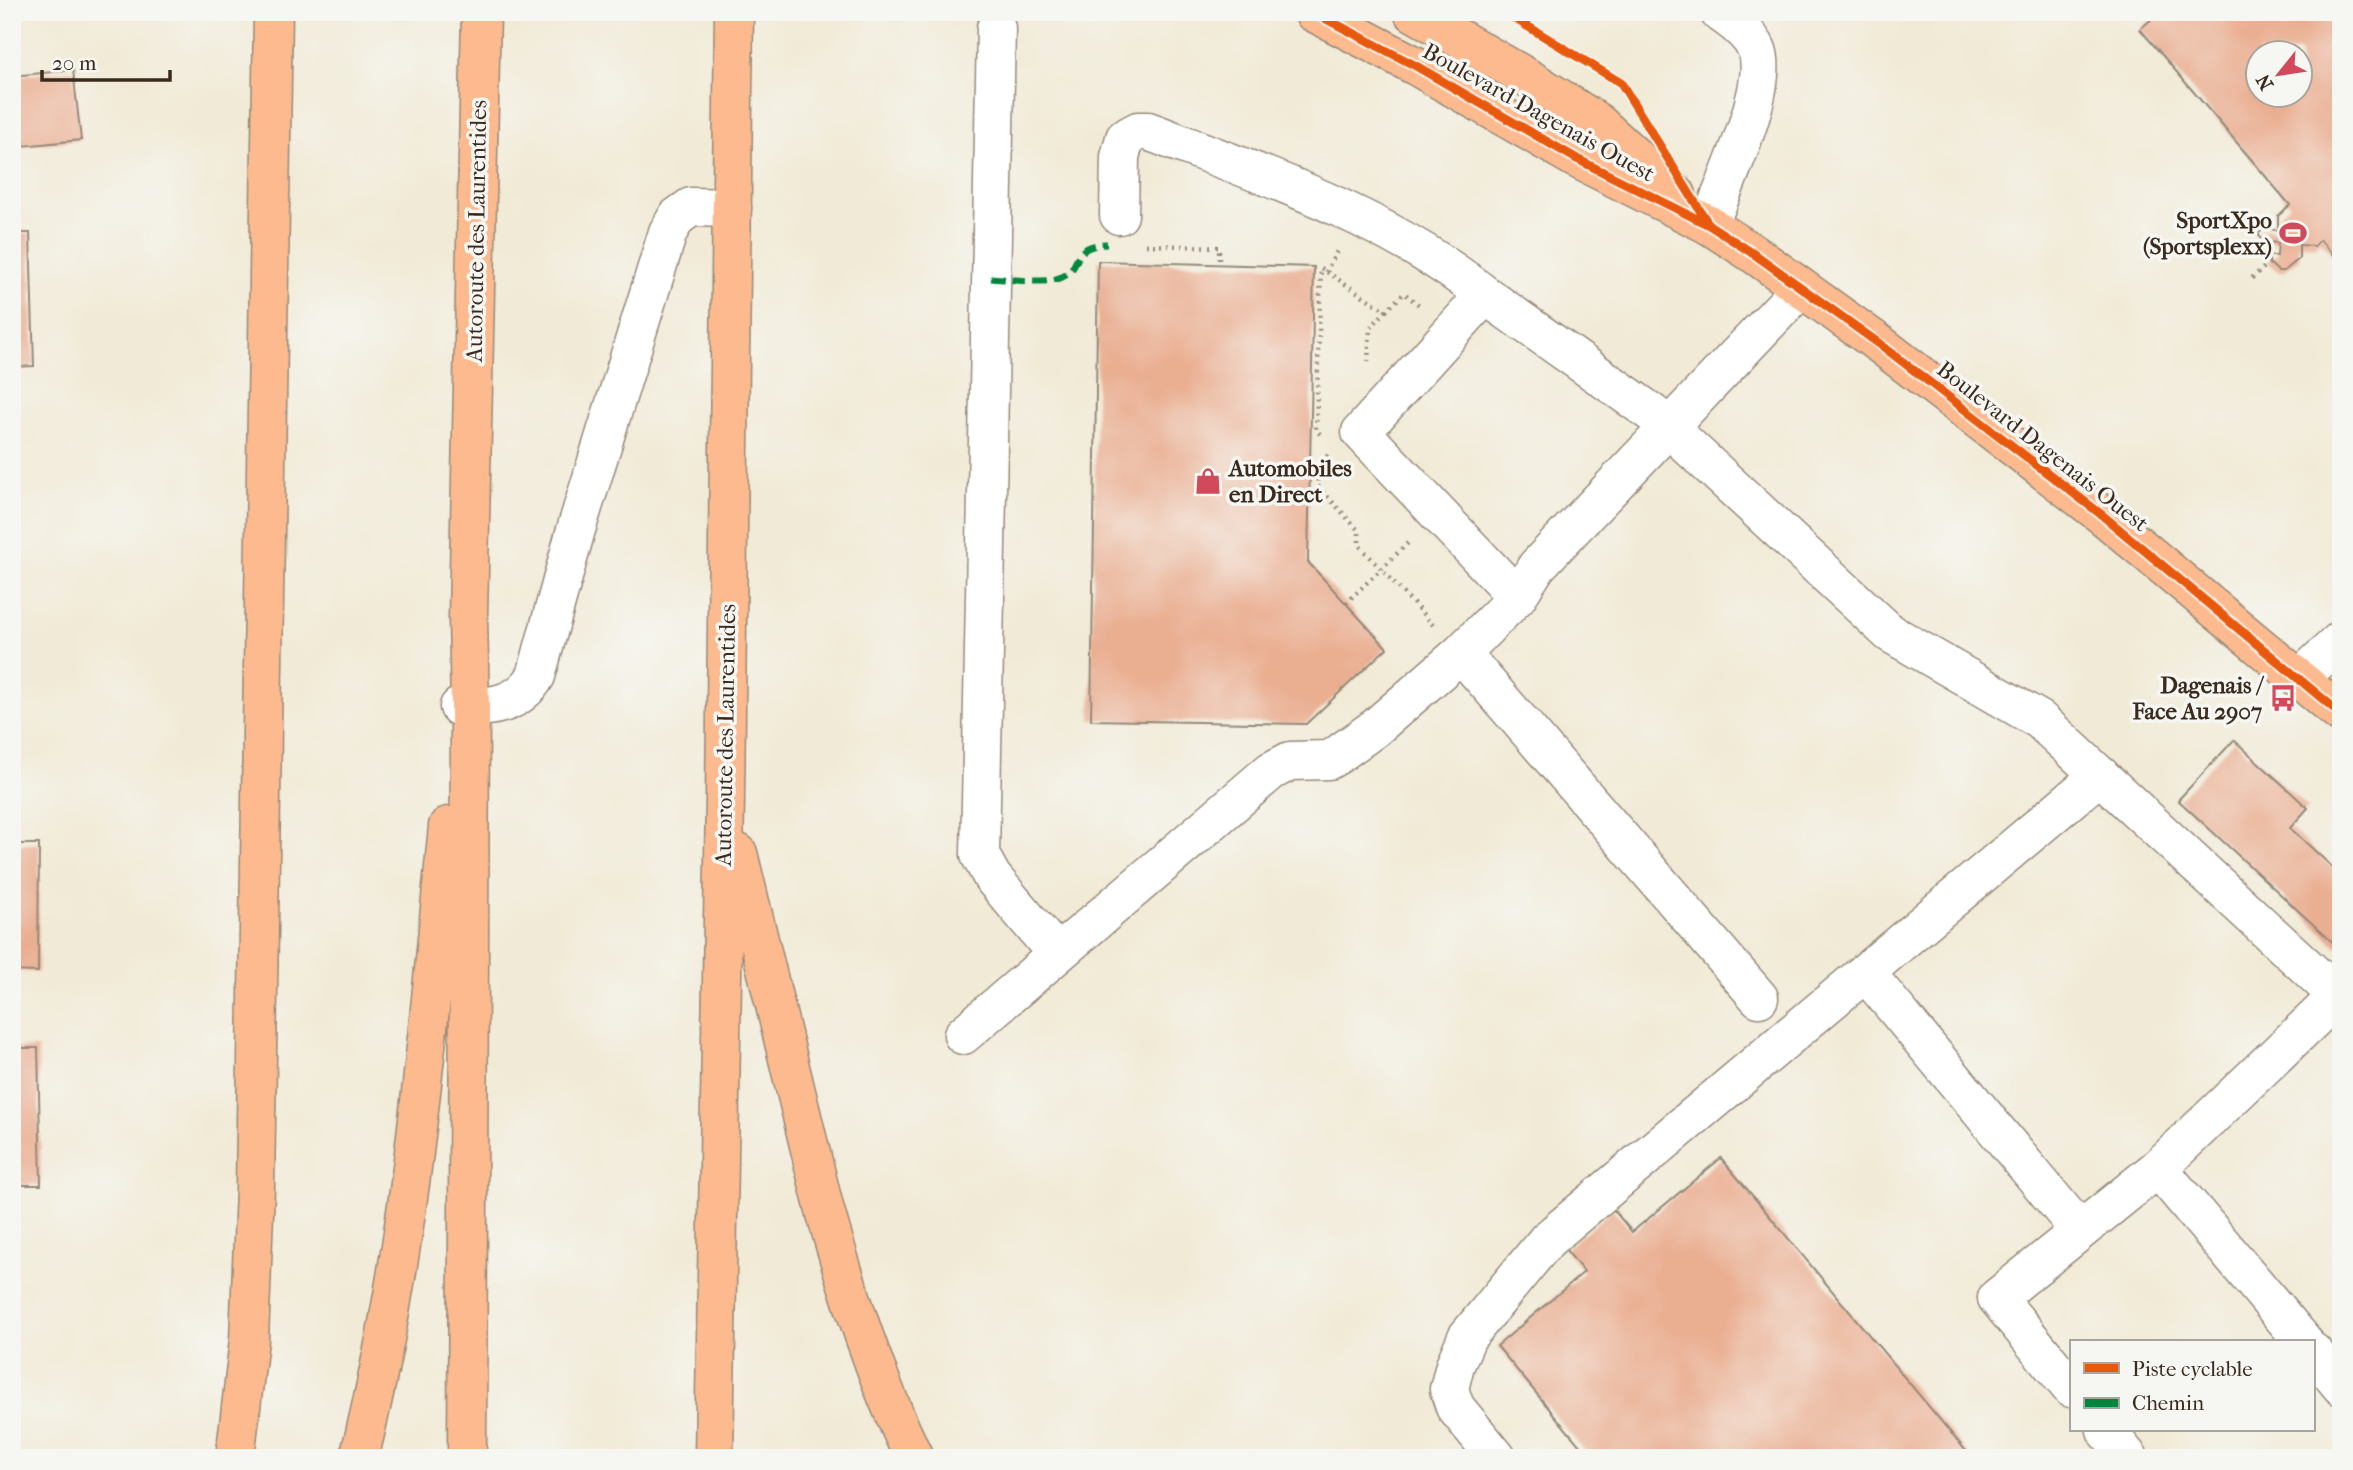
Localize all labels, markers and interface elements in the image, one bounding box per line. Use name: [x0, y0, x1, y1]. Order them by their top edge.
street label: Boulevard Dagenais Ouest: [1418, 37, 1659, 187]
scale bar: [42, 38, 170, 82]
north arrow: [2244, 38, 2314, 108]
text: 20 m: [52, 51, 97, 75]
text: N: [2252, 70, 2278, 94]
street label: Autoroute des Laurentides: [461, 100, 492, 363]
place label: SportXpo (Sportsplexx): [2143, 207, 2272, 260]
sports icon: SportXpo (Sportsplexx): [2278, 218, 2308, 248]
street label: Boulevard Dagenais Ouest: [1932, 355, 2154, 537]
place label: Automobiles en Direct: [1227, 455, 1352, 508]
shop icon: Automobiles en Direct: [1193, 466, 1223, 496]
street label: Autoroute des Laurentides: [710, 604, 741, 867]
place label: Dagenais / Face Au 2907: [2131, 672, 2264, 725]
bus stop icon: Dagenais / Face Au 2907: [2268, 683, 2298, 713]
legend: [2070, 1340, 2314, 1432]
text: Piste cyclable: [2132, 1357, 2253, 1381]
text: Chemin: [2132, 1391, 2204, 1415]

